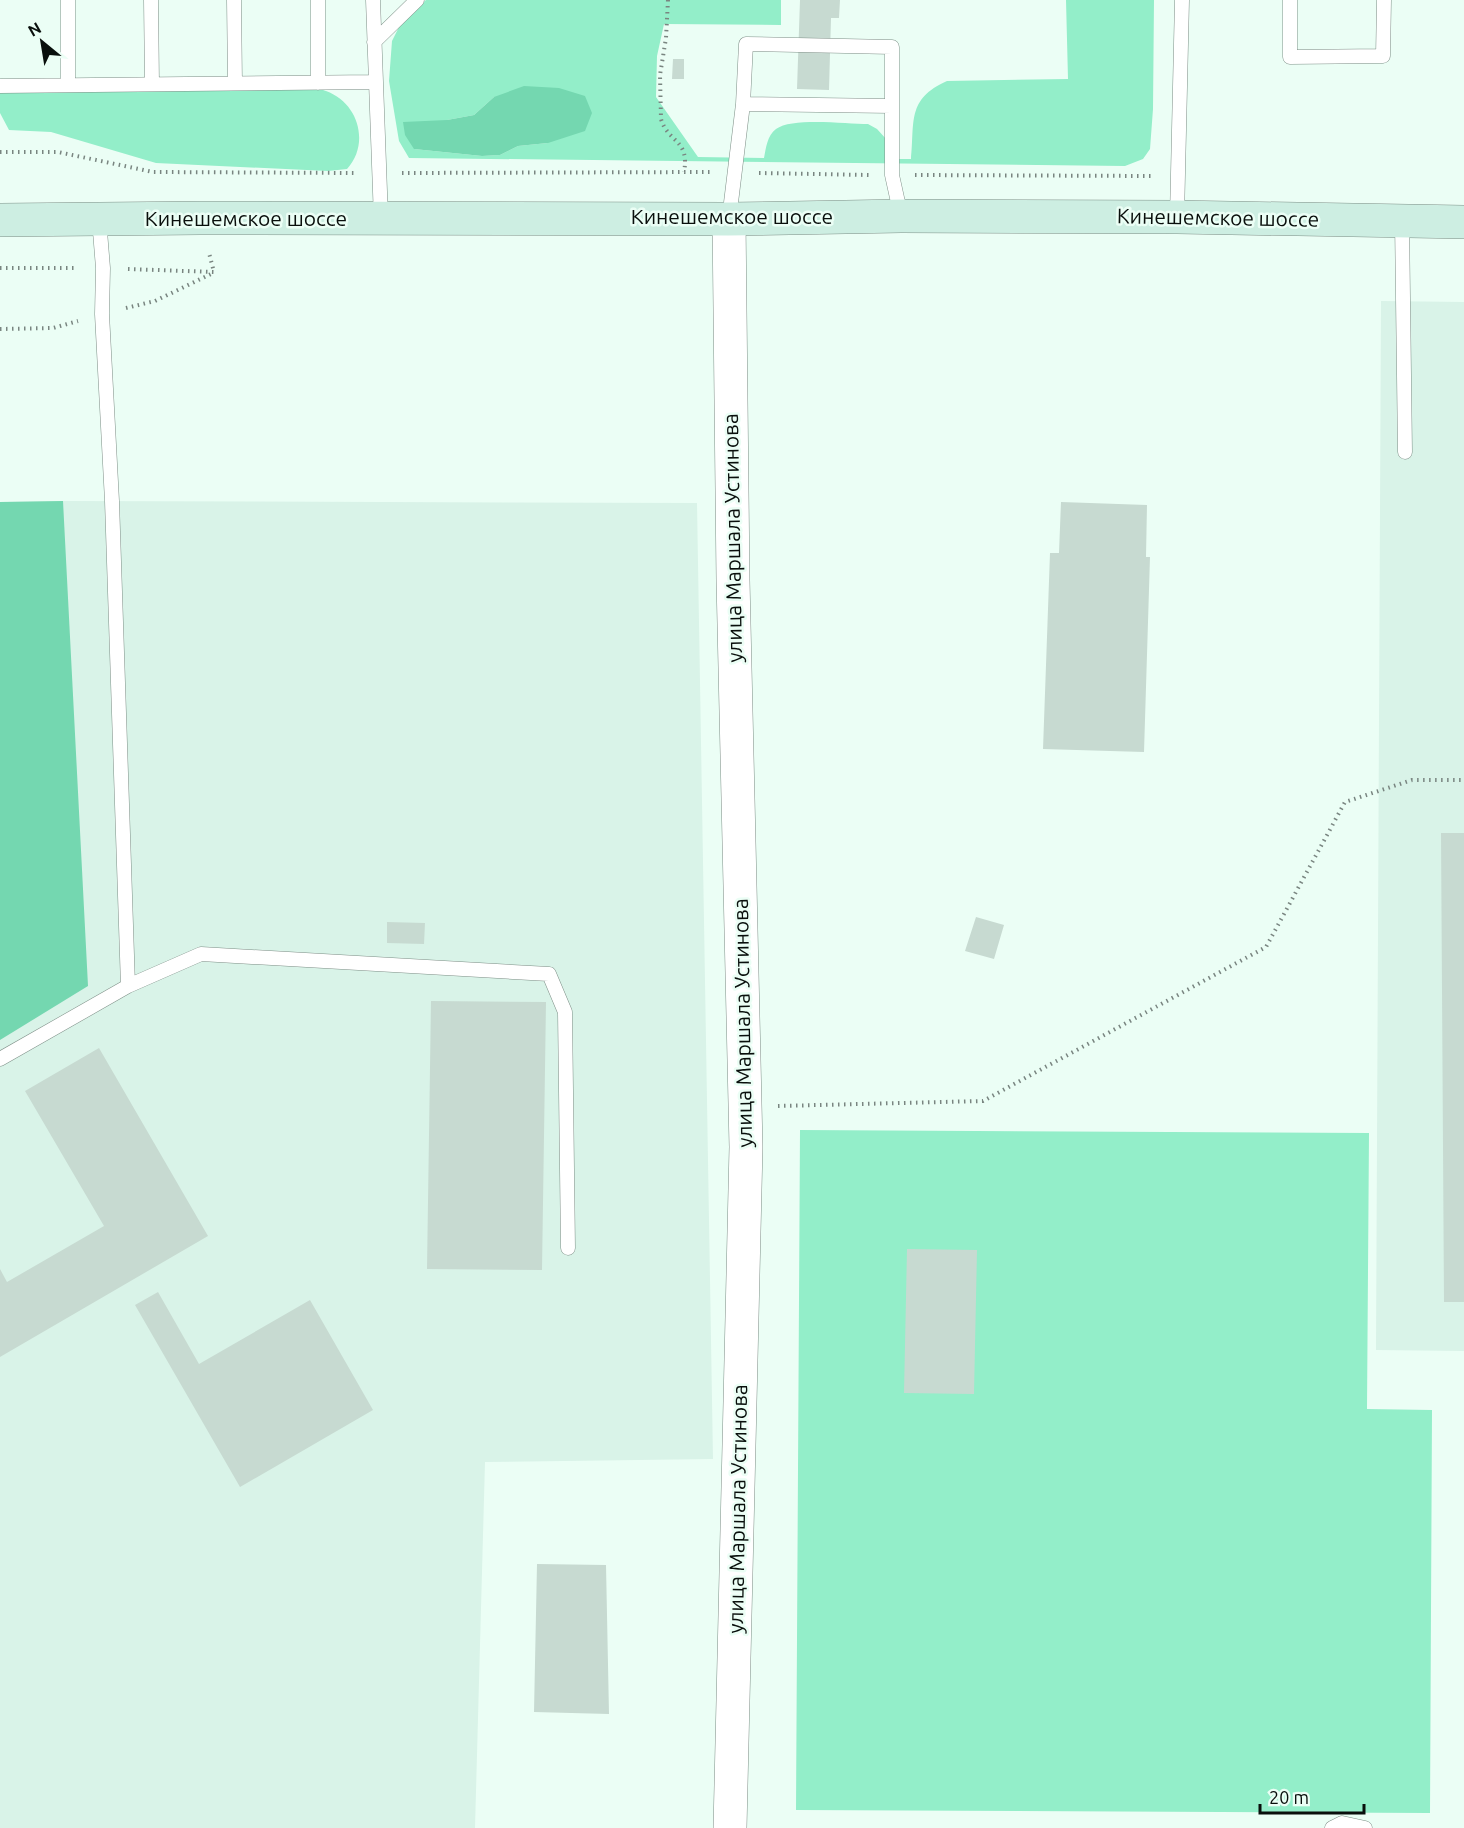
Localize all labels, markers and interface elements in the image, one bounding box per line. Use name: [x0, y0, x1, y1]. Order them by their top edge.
north arrow: [12, 12, 72, 72]
text: N: [25, 18, 44, 40]
street label: Кинешемское шоссе: [1117, 203, 1319, 231]
street label: Кинешемское шоссе: [631, 204, 833, 228]
street label: Кинешемское шоссе: [145, 206, 347, 230]
street label: улица Маршала Устинова: [718, 413, 746, 663]
street label: улица Маршала Устинова: [728, 898, 756, 1148]
street label: улица Маршала Устинова: [723, 1384, 751, 1634]
scale bar: [1260, 1777, 1364, 1815]
text: 20 m: [1269, 1787, 1309, 1807]

